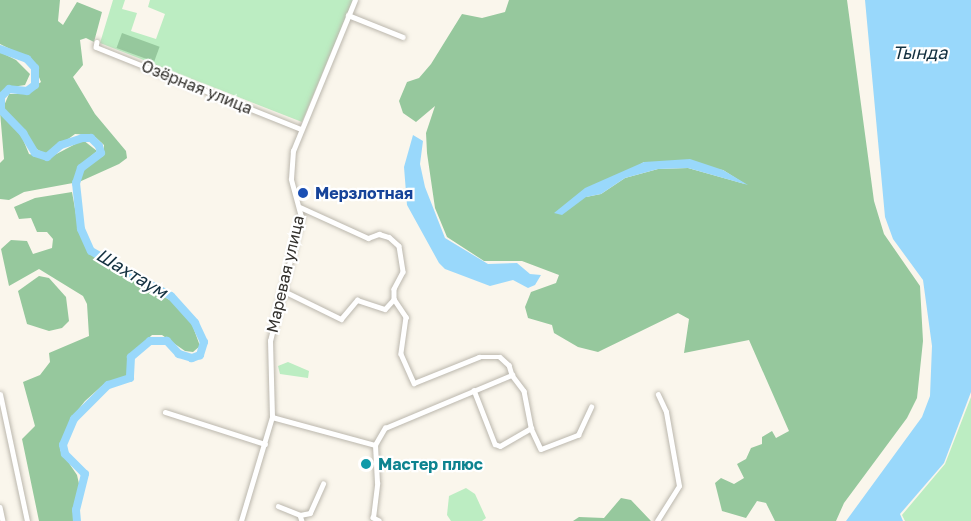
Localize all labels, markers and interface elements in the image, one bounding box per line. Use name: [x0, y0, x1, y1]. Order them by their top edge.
water label: Тында: [893, 41, 947, 63]
street label: Озёрная улица: [139, 56, 255, 118]
place label: Мерзлотная: [315, 183, 413, 203]
marker: Мерзлотная: [296, 186, 310, 200]
street label: Маревая улица: [262, 213, 308, 335]
water label: Шахтаум: [93, 243, 171, 303]
place label: Мастер плюс: [378, 454, 483, 474]
marker: Мастер плюс: [359, 457, 373, 471]

